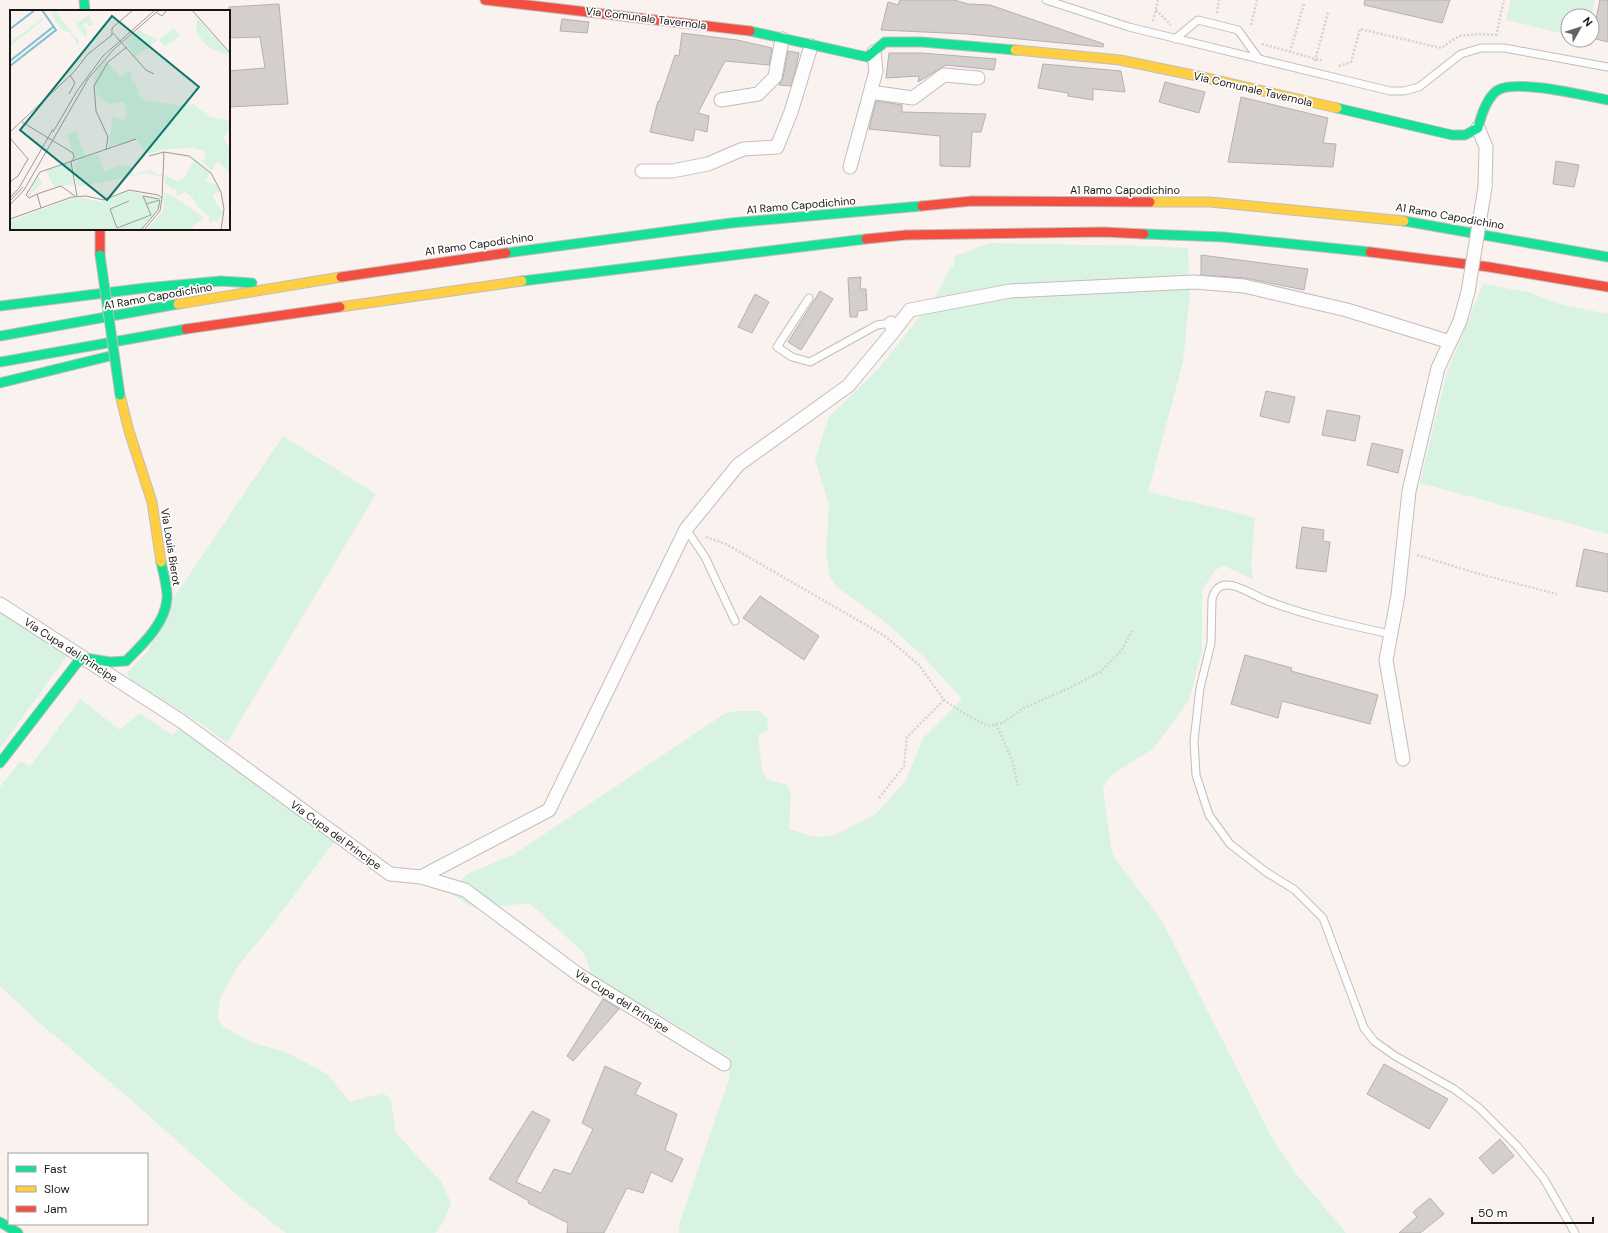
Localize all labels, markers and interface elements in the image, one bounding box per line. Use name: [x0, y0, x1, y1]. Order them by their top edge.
street label: Via Comunale Tavernola: [585, 4, 707, 32]
north arrow: [1560, 8, 1600, 48]
inset map: [10, 10, 230, 230]
text: N: [1580, 14, 1596, 29]
street label: Via Comunale Tavernola: [1192, 69, 1314, 110]
street label: A1 Ramo Capodichino: [1070, 183, 1180, 197]
street label: A1 Ramo Capodichino: [746, 193, 856, 217]
street label: A1 Ramo Capodichino: [1395, 200, 1505, 232]
street label: A1 Ramo Capodichino: [424, 229, 534, 259]
street label: A1 Ramo Capodichino: [103, 280, 213, 312]
street label: Via Louis Bierot: [158, 507, 184, 587]
street label: Via Cupa del Principe: [22, 614, 120, 686]
street label: Via Cupa del Principe: [288, 797, 384, 873]
street label: Via Cupa del Principe: [572, 966, 672, 1036]
legend: [8, 1153, 148, 1225]
text: Fast: [44, 1161, 67, 1177]
text: Slow: [44, 1181, 70, 1197]
scale bar: [1472, 1199, 1593, 1225]
text: Jam: [44, 1201, 67, 1217]
text: 50 m: [1478, 1205, 1507, 1221]

